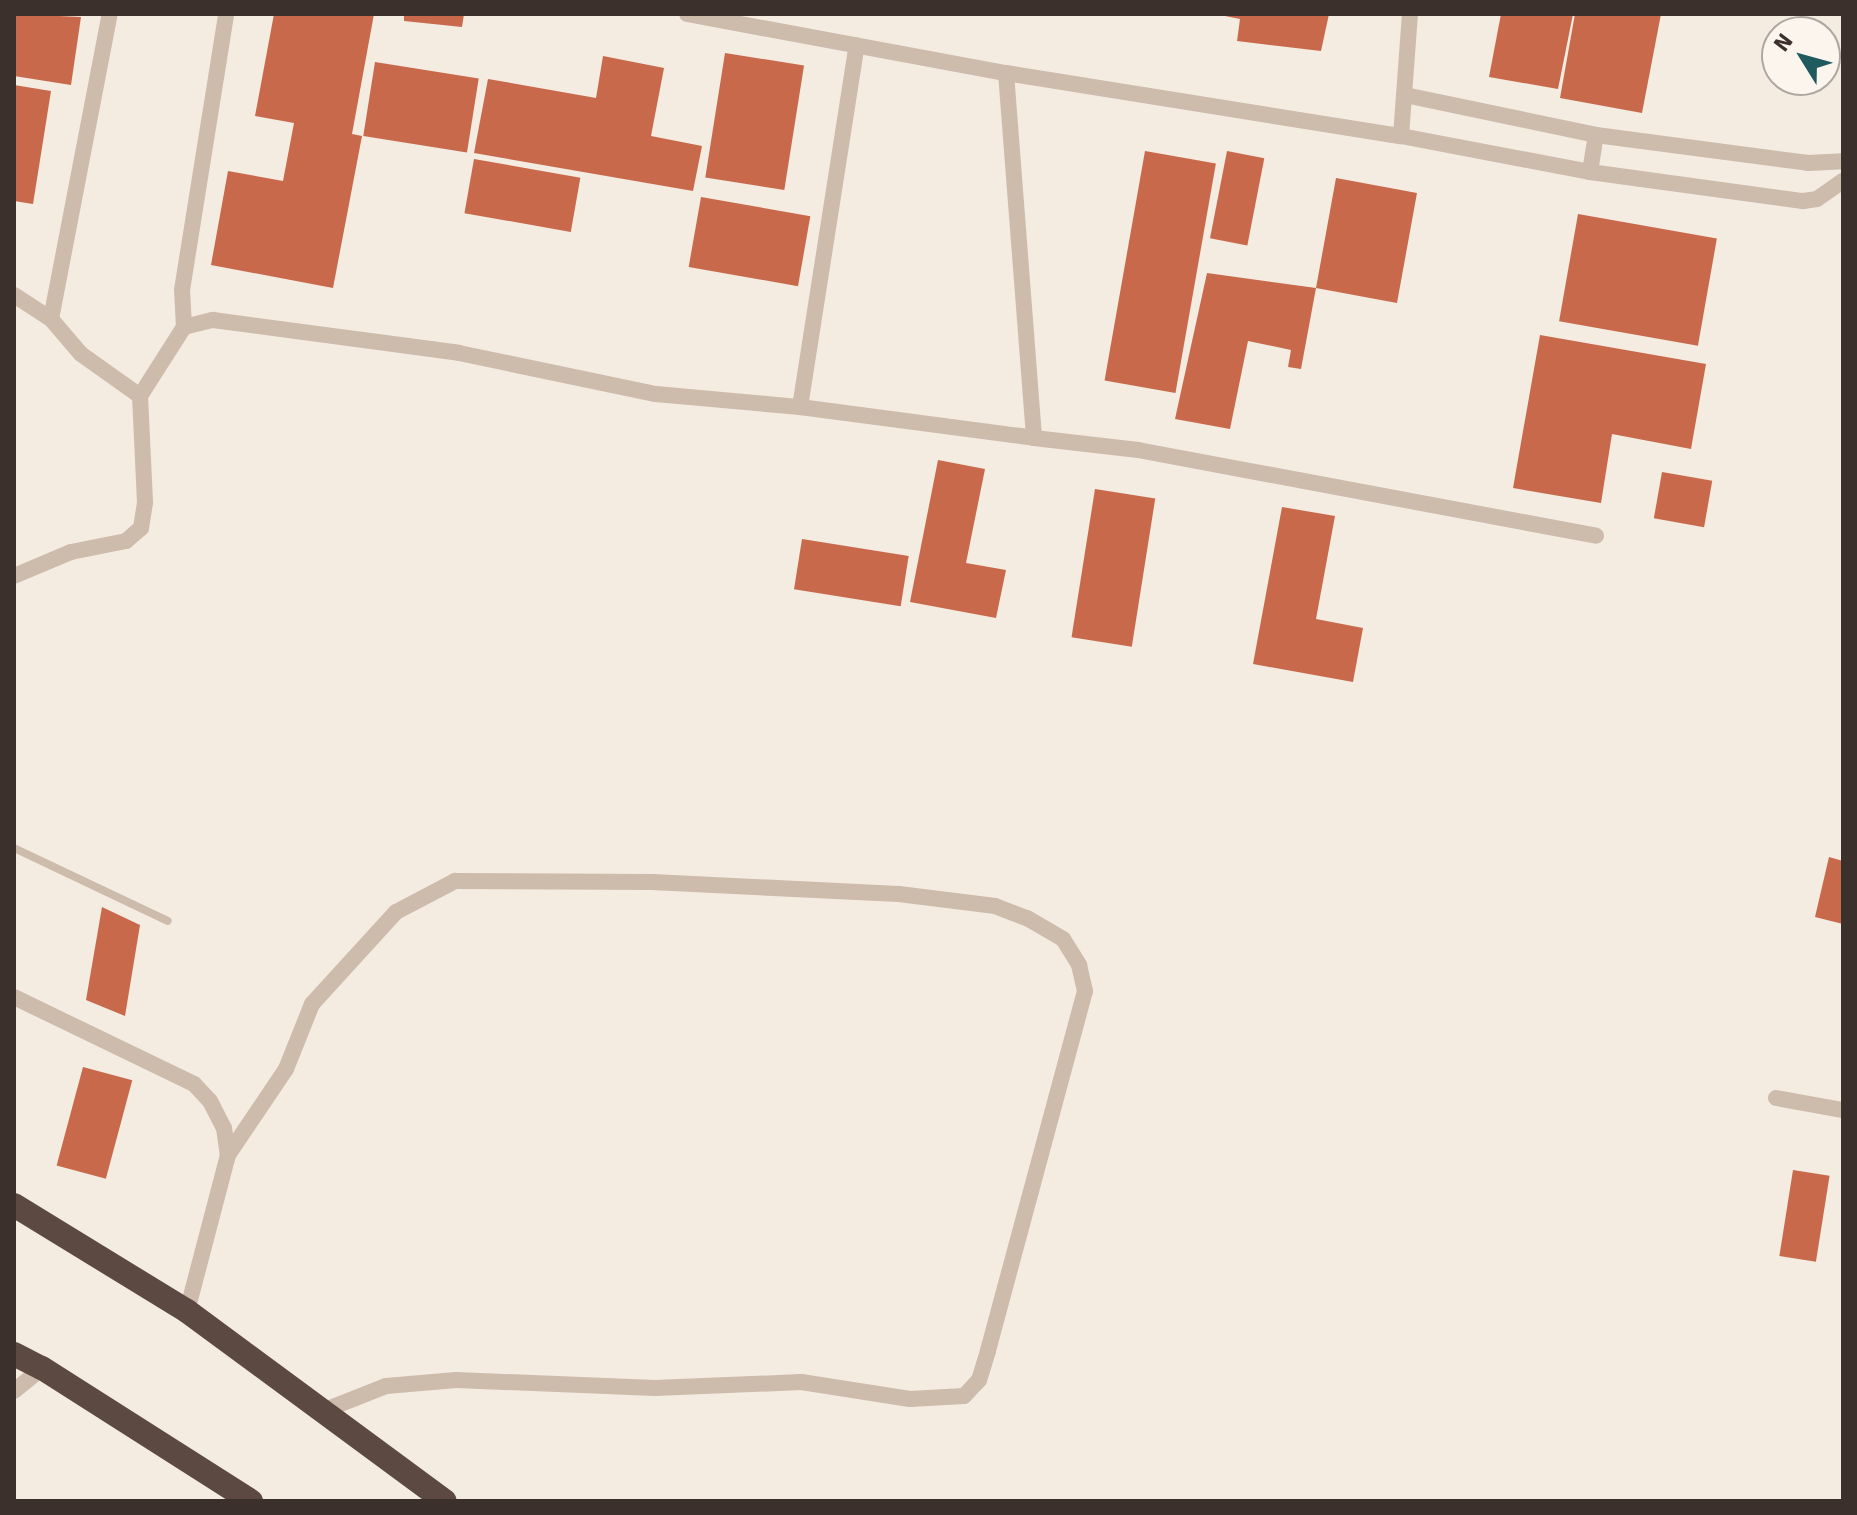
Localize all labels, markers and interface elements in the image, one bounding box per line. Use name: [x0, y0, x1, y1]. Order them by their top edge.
north arrow: [1761, 16, 1841, 96]
text: N: [1768, 28, 1798, 57]

